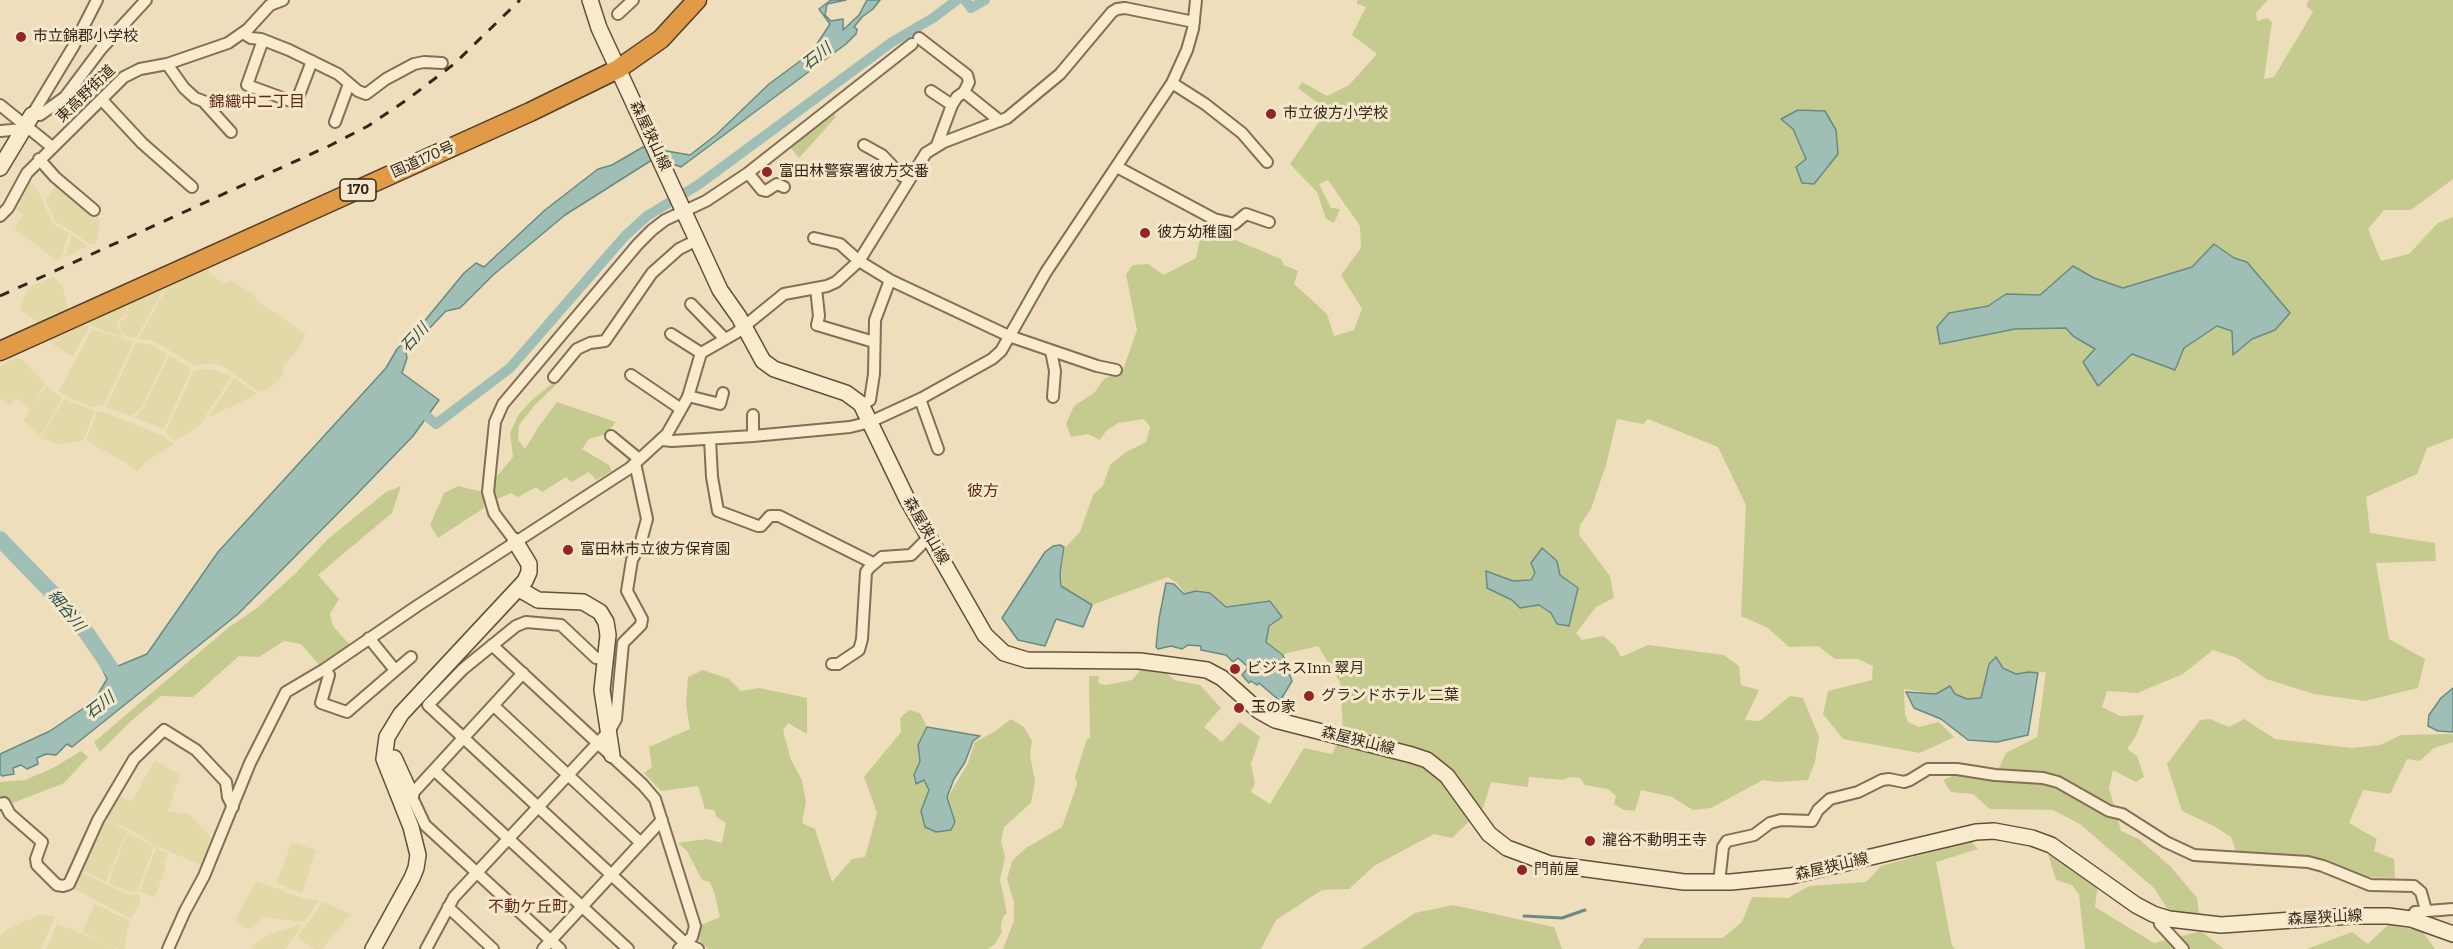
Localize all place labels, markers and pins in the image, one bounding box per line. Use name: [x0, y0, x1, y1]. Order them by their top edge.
place label: 市立錦郡小学校: [33, 28, 138, 46]
marker: 市立錦郡小学校: [14, 30, 28, 44]
place label: 市立彼方小学校: [1283, 105, 1388, 123]
marker: 市立彼方小学校: [1264, 107, 1278, 121]
place label: 富田林警察署彼方交番: [779, 163, 929, 181]
marker: 富田林警察署彼方交番: [760, 165, 774, 179]
place label: 彼方幼稚園: [1157, 224, 1232, 242]
marker: 彼方幼稚園: [1138, 226, 1152, 240]
place label: 富田林市立彼方保育園: [580, 541, 730, 559]
marker: 富田林市立彼方保育園: [561, 543, 575, 557]
place label: ビジネスInn 翠月: [1247, 660, 1364, 678]
marker: ビジネスInn 翠月: [1228, 662, 1242, 676]
place label: グランドホテル 二葉: [1321, 687, 1459, 705]
marker: グランドホテル 二葉: [1302, 689, 1316, 703]
place label: 玉の家: [1251, 699, 1296, 717]
marker: 玉の家: [1232, 701, 1246, 715]
place label: 瀧谷不動明王寺: [1602, 832, 1707, 850]
marker: 瀧谷不動明王寺: [1583, 834, 1597, 848]
place label: 門前屋: [1534, 861, 1579, 879]
marker: 門前屋: [1515, 863, 1529, 877]

